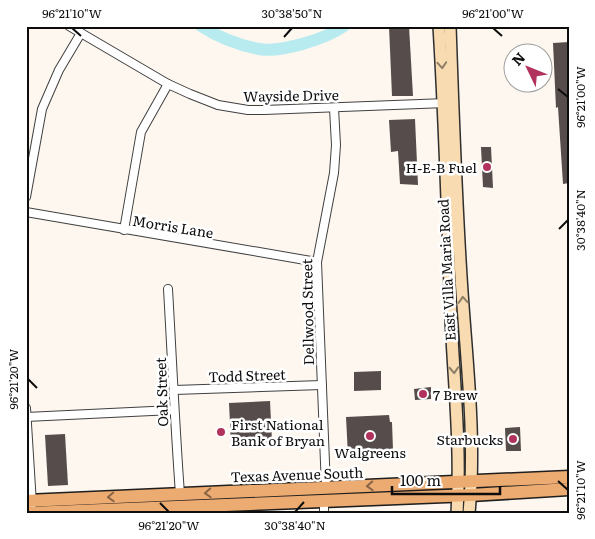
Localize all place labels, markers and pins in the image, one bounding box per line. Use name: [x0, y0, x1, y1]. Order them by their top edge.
place label: H-E-B Fuel: [405, 157, 477, 177]
marker: H-E-B Fuel: [481, 161, 493, 173]
place label: 7 Brew: [433, 384, 478, 404]
marker: 7 Brew: [417, 388, 429, 400]
place label: First National Bank of Bryan: [231, 414, 325, 450]
marker: First National Bank of Bryan: [215, 426, 227, 438]
place label: Starbucks: [436, 429, 503, 449]
marker: Walgreens: [364, 430, 376, 442]
marker: Starbucks: [507, 433, 519, 445]
place label: Walgreens: [334, 442, 406, 462]

